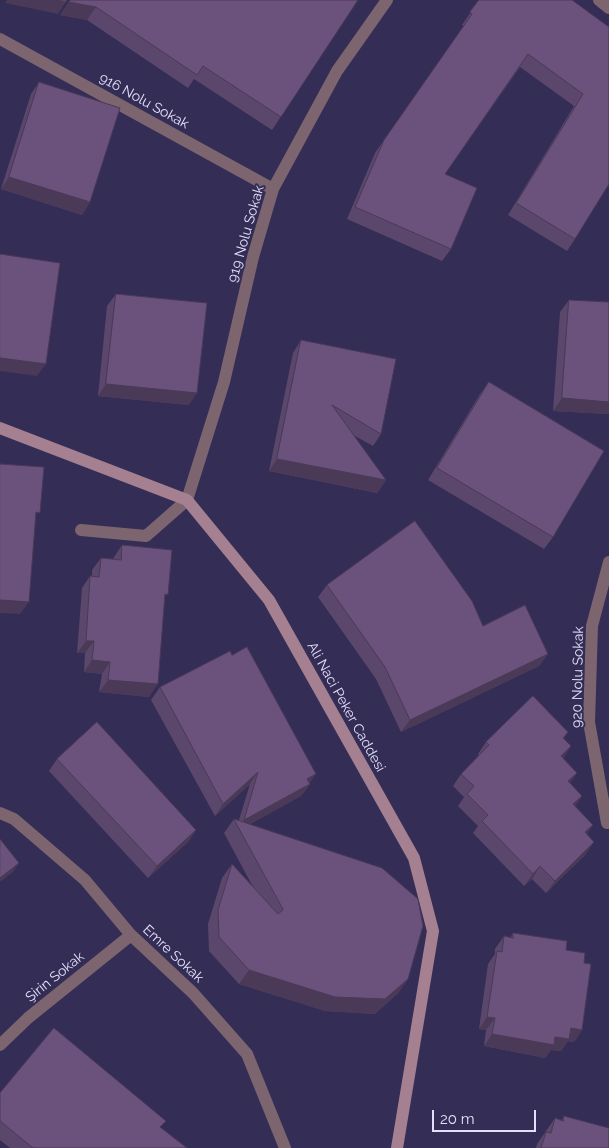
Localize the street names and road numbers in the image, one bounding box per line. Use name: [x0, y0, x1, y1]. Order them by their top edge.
street label: 916 Nolu Sokak: [96, 69, 192, 133]
street label: 919 Nolu Sokak: [224, 184, 268, 284]
street label: 920 Nolu Sokak: [569, 626, 587, 728]
street label: Ali Naci Peker Caddesi: [303, 639, 389, 775]
street label: Emre Sokak: [139, 922, 207, 986]
street label: Şirin Sokak: [22, 948, 88, 1006]

